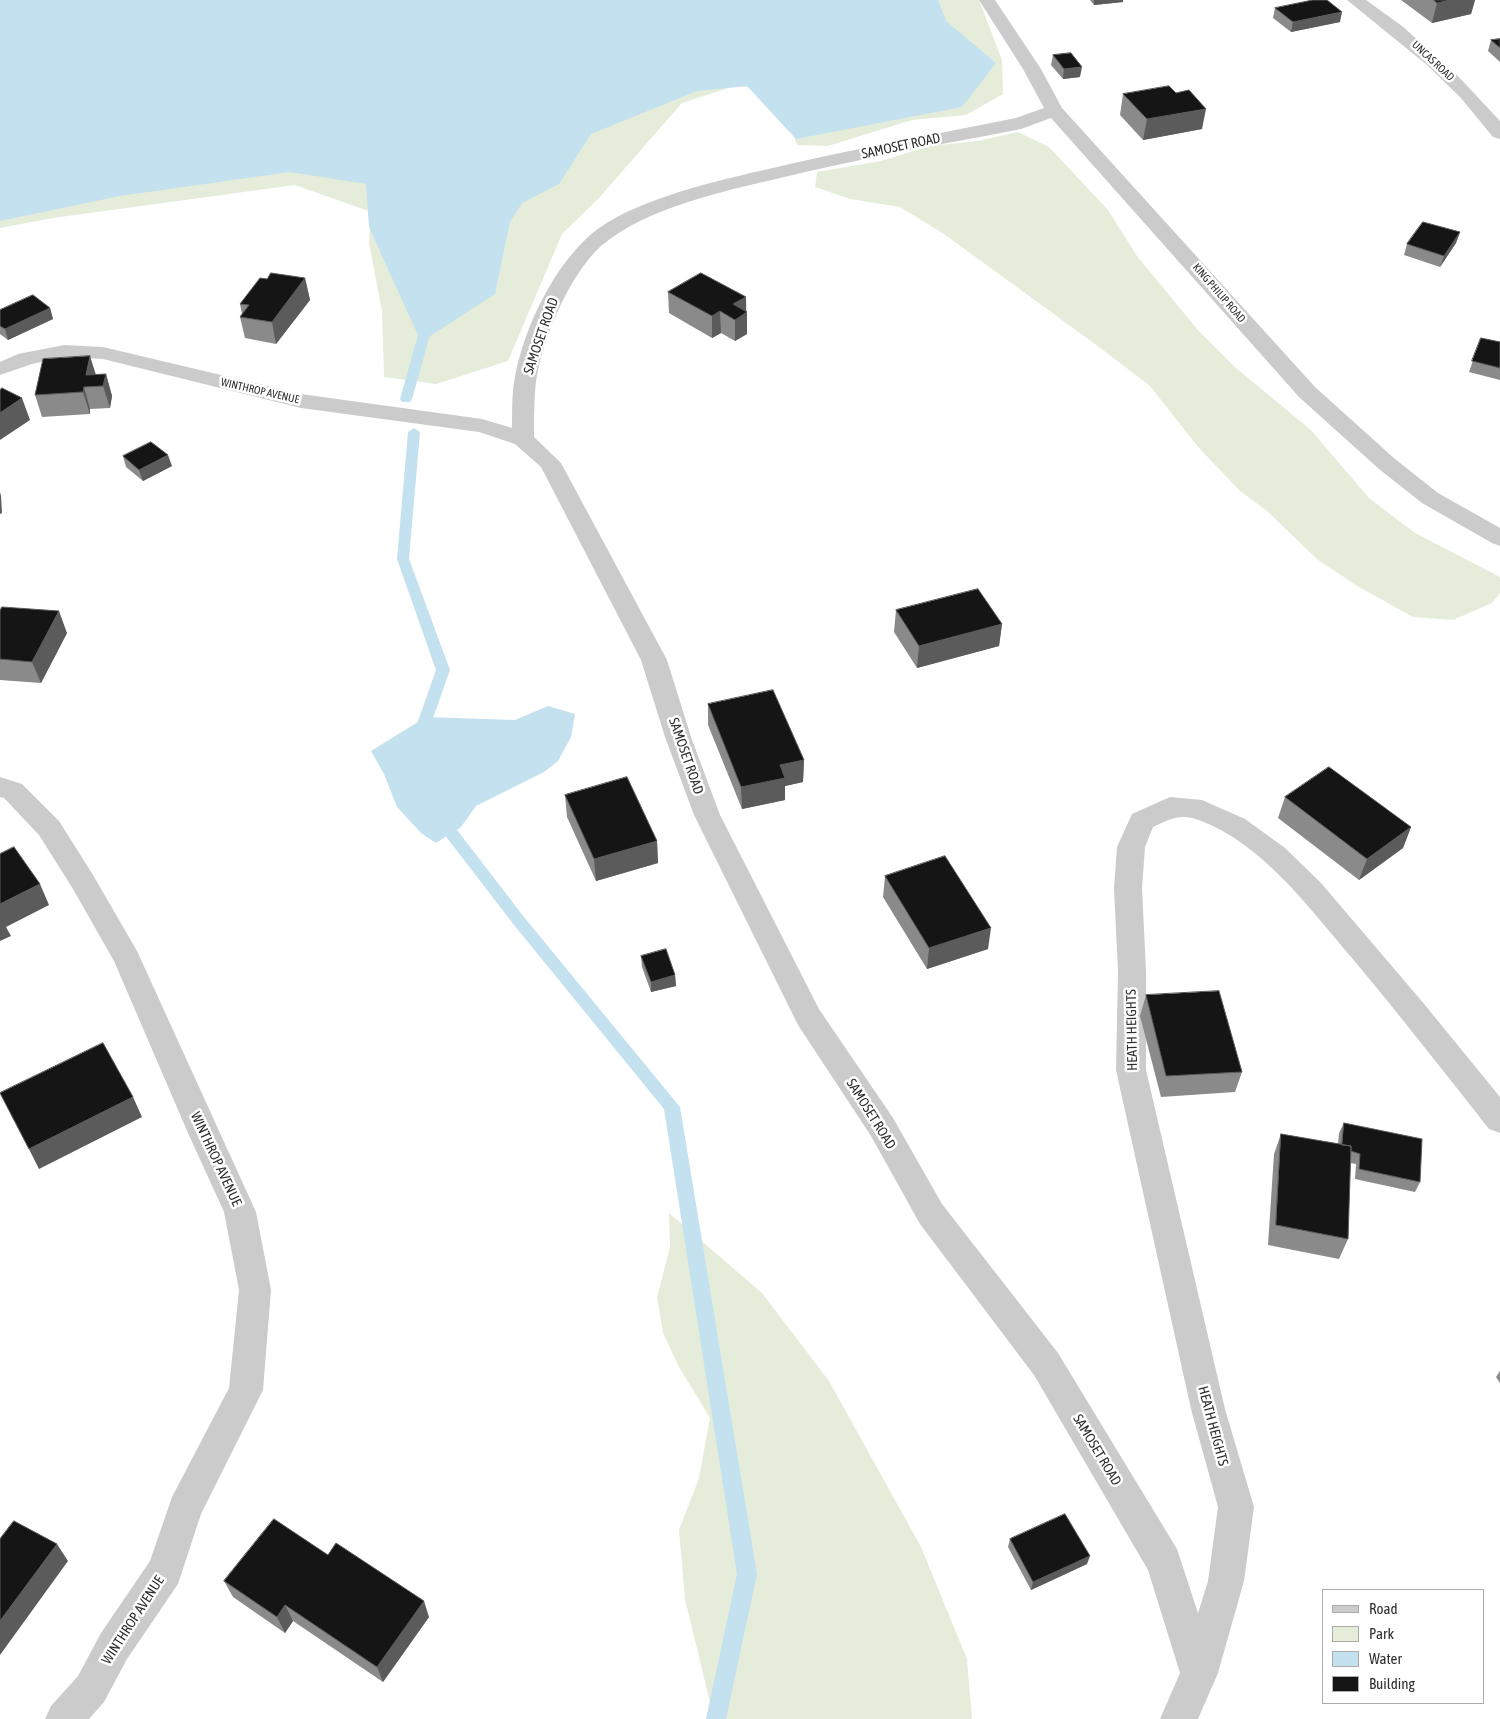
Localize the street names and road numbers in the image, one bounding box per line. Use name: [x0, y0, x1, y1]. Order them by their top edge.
street label: UNCAS ROAD: [1409, 38, 1457, 84]
street label: SAMOSET ROAD: [860, 129, 942, 163]
street label: KING PHILIP ROAD: [1190, 261, 1248, 325]
street label: SAMOSET ROAD: [520, 295, 562, 377]
street label: WINTHROP AVENUE: [219, 376, 301, 406]
street label: SAMOSET ROAD: [665, 715, 707, 797]
street label: HEATH HEIGHTS: [1123, 989, 1141, 1071]
street label: SAMOSET ROAD: [843, 1076, 899, 1152]
street label: WINTHROP AVENUE: [187, 1109, 245, 1209]
street label: HEATH HEIGHTS: [1194, 1384, 1232, 1468]
street label: SAMOSET ROAD: [1069, 1411, 1125, 1489]
street label: WINTHROP AVENUE: [98, 1573, 168, 1667]

